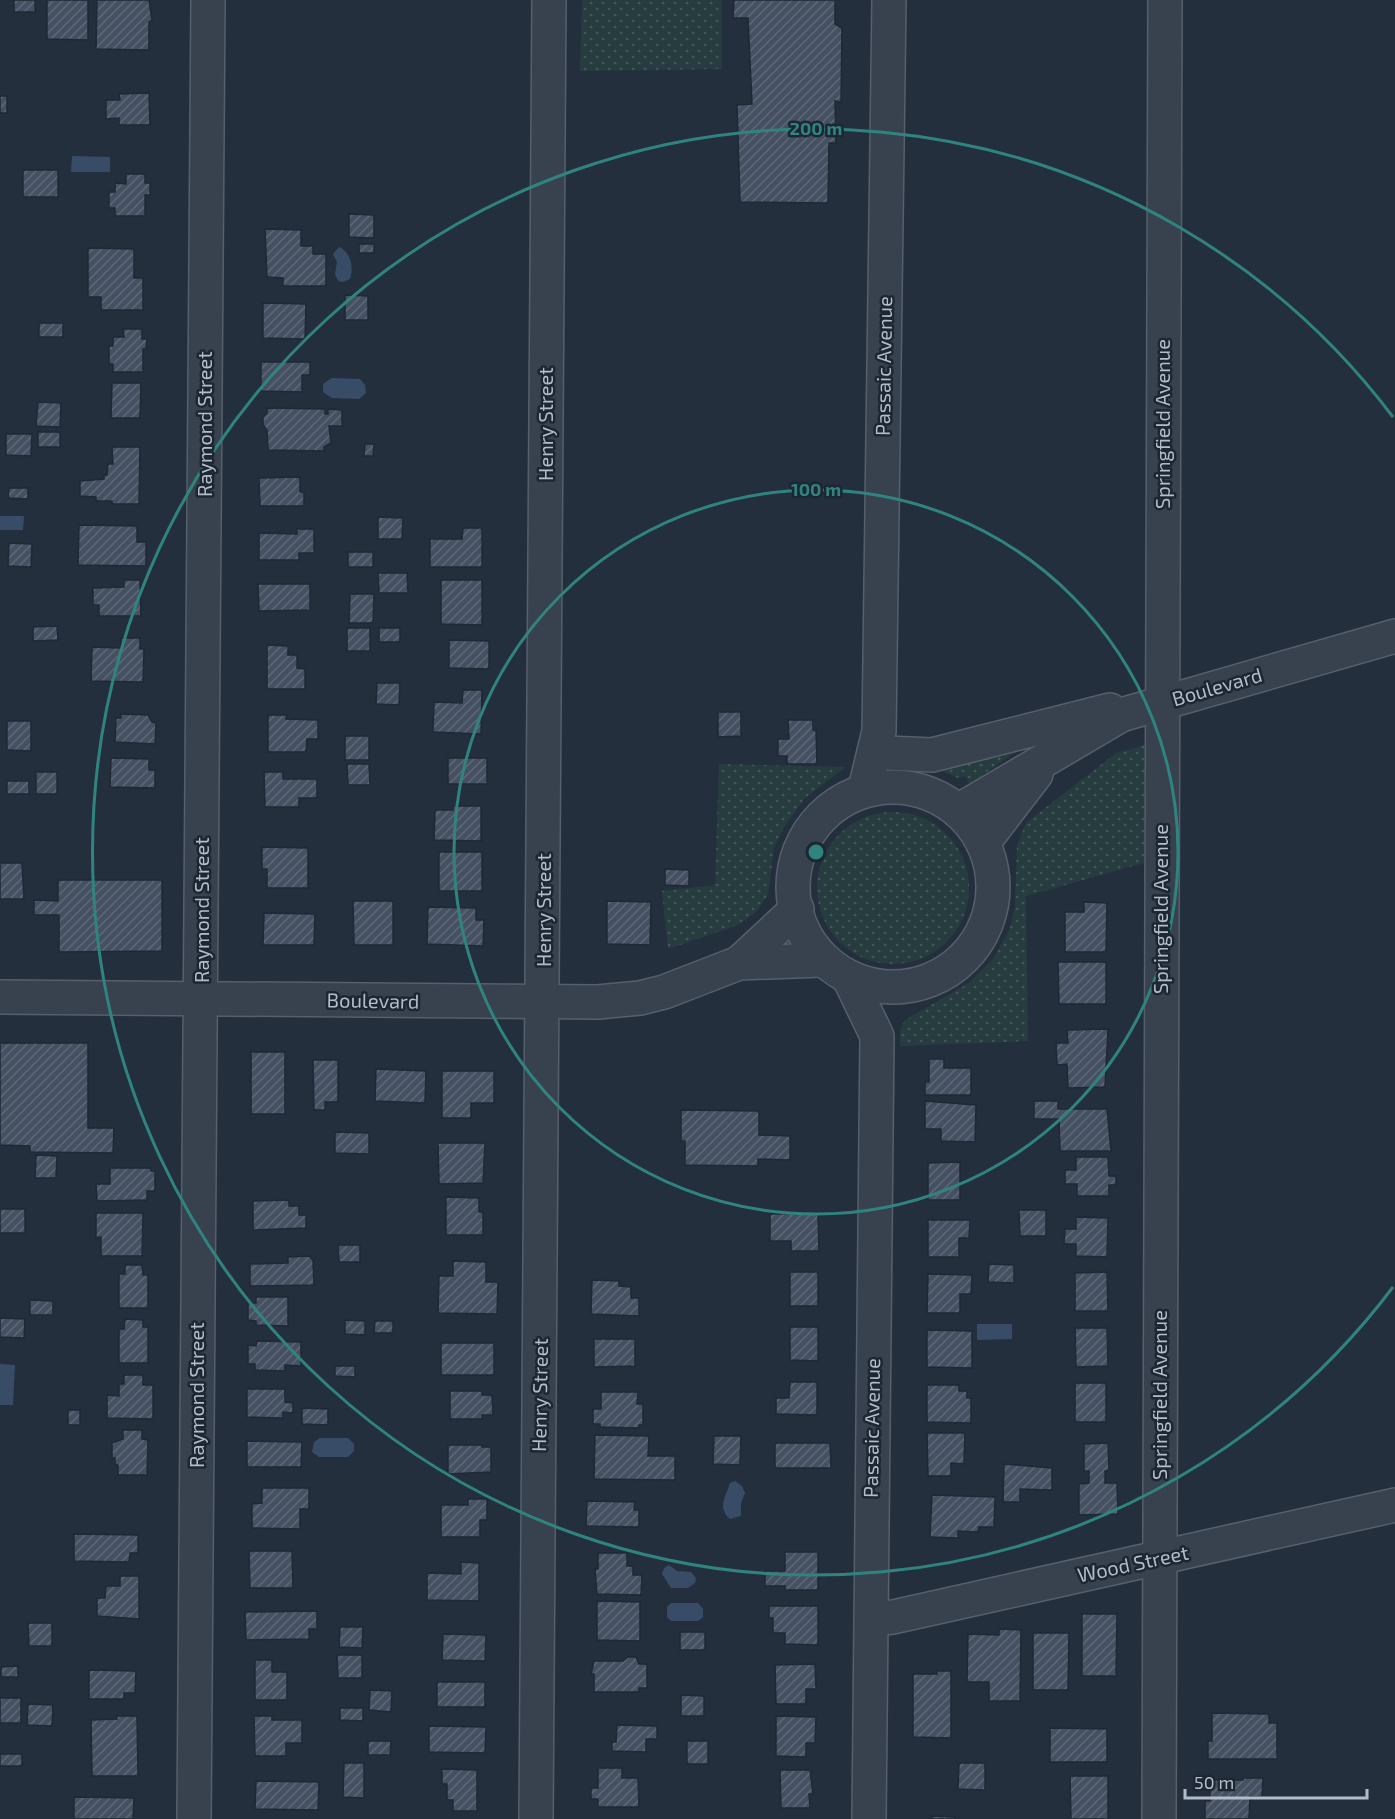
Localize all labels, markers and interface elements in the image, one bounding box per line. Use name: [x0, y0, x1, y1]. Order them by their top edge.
text: 200 m: [790, 117, 842, 139]
street label: Passaic Avenue: [870, 296, 896, 436]
street label: Springfield Avenue: [1150, 339, 1174, 509]
street label: Raymond Street: [192, 351, 216, 497]
street label: Henry Street: [533, 367, 557, 481]
text: 100 m: [791, 478, 841, 500]
street label: Boulevard: [1169, 662, 1265, 710]
street label: Springfield Avenue: [1148, 824, 1172, 994]
street label: Raymond Street: [189, 837, 213, 983]
centre of rings: [806, 842, 826, 862]
street label: Henry Street: [531, 853, 555, 967]
street label: Boulevard: [327, 987, 419, 1013]
street label: Springfield Avenue: [1147, 1310, 1171, 1480]
street label: Raymond Street: [184, 1322, 208, 1468]
street label: Henry Street: [526, 1337, 552, 1452]
street label: Passaic Avenue: [858, 1358, 884, 1498]
street label: Wood Street: [1075, 1539, 1191, 1586]
scale bar: [1185, 1762, 1366, 1800]
text: 50 m: [1194, 1771, 1234, 1793]

